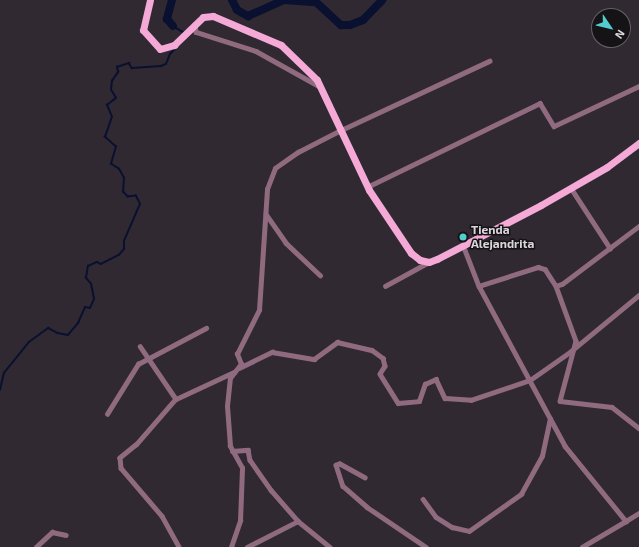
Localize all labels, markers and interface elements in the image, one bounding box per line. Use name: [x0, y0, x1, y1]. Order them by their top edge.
north arrow: [591, 8, 631, 48]
text: N: [613, 28, 628, 42]
place label: Tienda Alejandrita: [471, 223, 534, 251]
marker: Tienda Alejandrita: [458, 232, 468, 242]

